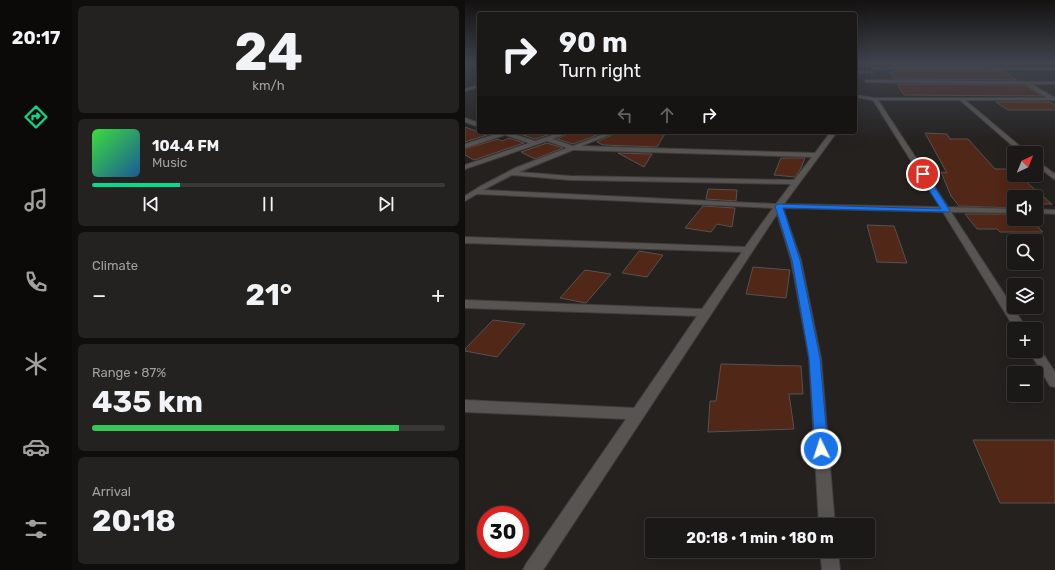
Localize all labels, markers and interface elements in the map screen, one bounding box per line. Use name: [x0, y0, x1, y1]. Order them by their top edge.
text: 24: [234, 21, 303, 83]
text: 90 m: [559, 26, 628, 59]
text: 20:17: [12, 27, 60, 49]
icon: right: [493, 28, 545, 80]
text: Turn right: [559, 60, 641, 82]
text: km/h: [252, 78, 285, 93]
icon: directions: [22, 103, 50, 131]
icon: left: [614, 104, 636, 126]
icon: ahead: [656, 104, 678, 126]
icon: right: [698, 104, 720, 126]
text: 104.4 FM: [152, 137, 219, 155]
north arrow: [1007, 146, 1043, 182]
map controls: [1007, 146, 1043, 402]
text: Music: [152, 155, 187, 170]
pin: [906, 157, 940, 191]
icon: arrive: [912, 163, 934, 185]
icon: music: [22, 186, 50, 214]
button: sound: [1007, 190, 1043, 226]
icon: previous: [140, 193, 162, 215]
icon: pause: [257, 193, 279, 215]
icon: next: [375, 193, 397, 215]
button: search: [1007, 234, 1043, 270]
text: Climate: [92, 258, 138, 273]
icon: phone: [22, 268, 50, 296]
text: 21°: [245, 277, 292, 313]
button: layers: [1007, 278, 1043, 314]
text: −: [92, 282, 106, 309]
text: +: [431, 282, 445, 309]
button: +: [1007, 322, 1043, 358]
icon: climate: [22, 350, 50, 378]
text: Range · 87%: [92, 365, 166, 380]
button: −: [1007, 366, 1043, 402]
text: 435 km: [92, 384, 203, 420]
position arrow: [800, 428, 842, 470]
icon: car: [22, 433, 50, 461]
text: Arrival: [92, 484, 131, 499]
text: 20:18: [92, 503, 176, 539]
speed limit sign: 30: [477, 506, 529, 558]
icon: filters: [22, 515, 50, 543]
text: 20:18 · 1 min · 180 m: [686, 529, 834, 547]

